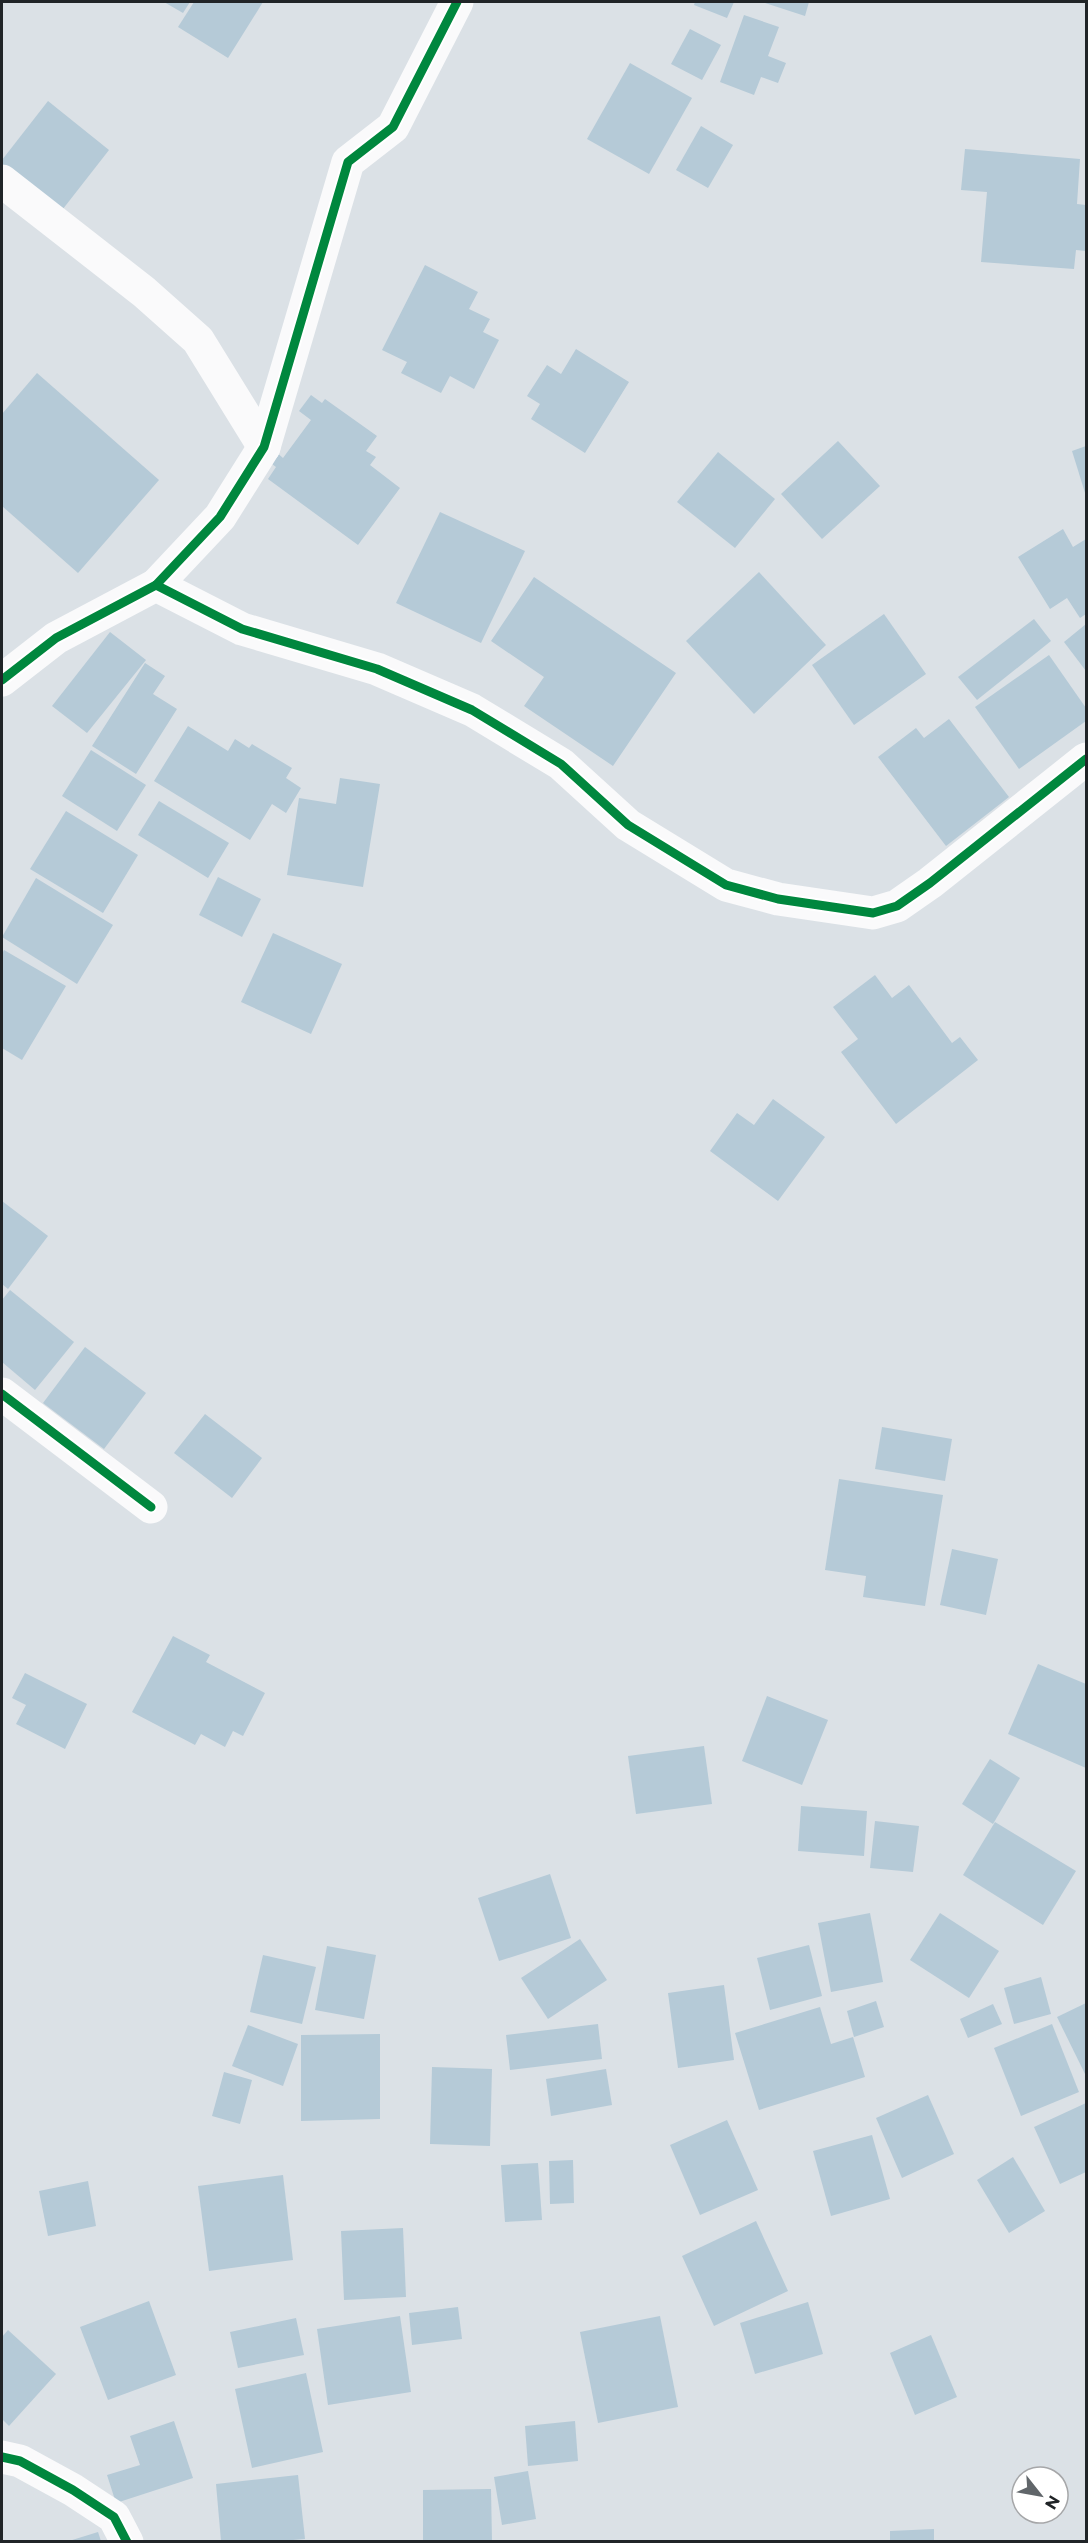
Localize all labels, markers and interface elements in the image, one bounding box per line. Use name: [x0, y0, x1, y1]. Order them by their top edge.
north arrow: [1010, 2465, 1070, 2525]
text: N: [1041, 2492, 1064, 2513]

